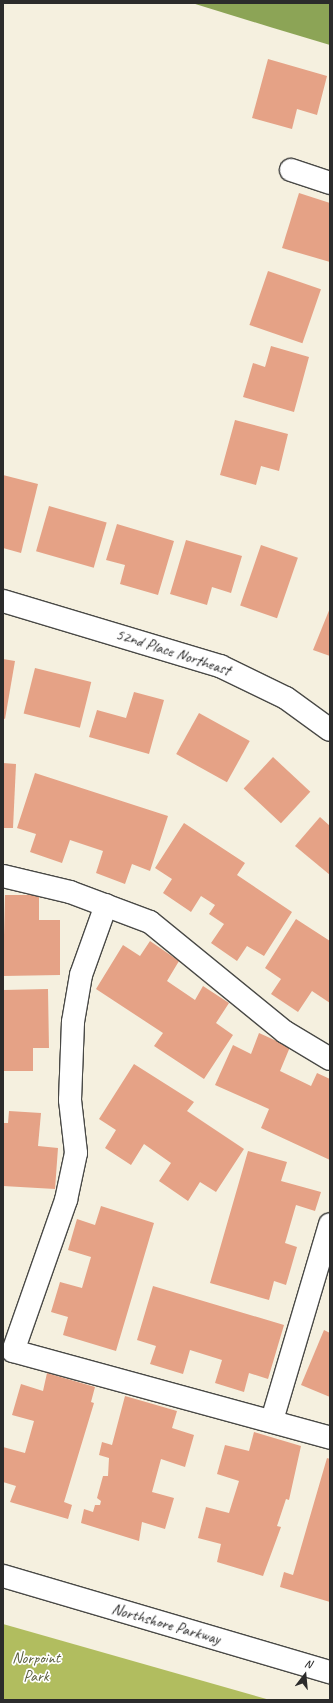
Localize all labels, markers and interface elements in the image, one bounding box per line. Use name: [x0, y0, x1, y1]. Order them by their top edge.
street label: 52nd Place Northeast: [113, 624, 233, 680]
street label: Northshore Parkway: [109, 1599, 223, 1649]
park label: Norpoint Park: [12, 1648, 60, 1686]
north arrow: [285, 1655, 325, 1695]
text: N: [303, 1656, 314, 1671]

